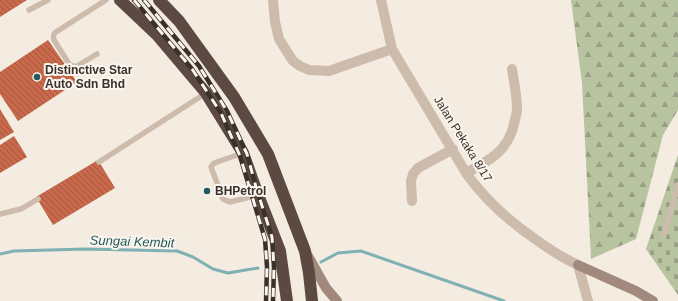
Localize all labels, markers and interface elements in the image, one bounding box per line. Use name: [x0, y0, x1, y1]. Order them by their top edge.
place label: Distinctive Star Auto Sdn Bhd: [45, 63, 133, 91]
marker: Distinctive Star Auto Sdn Bhd: [32, 72, 42, 82]
street label: Jalan Pekaka 8/17: [431, 93, 495, 185]
place label: BHPetrol: [215, 184, 266, 198]
marker: BHPetrol: [202, 186, 212, 196]
water label: Sungai Kembit: [89, 233, 176, 251]

